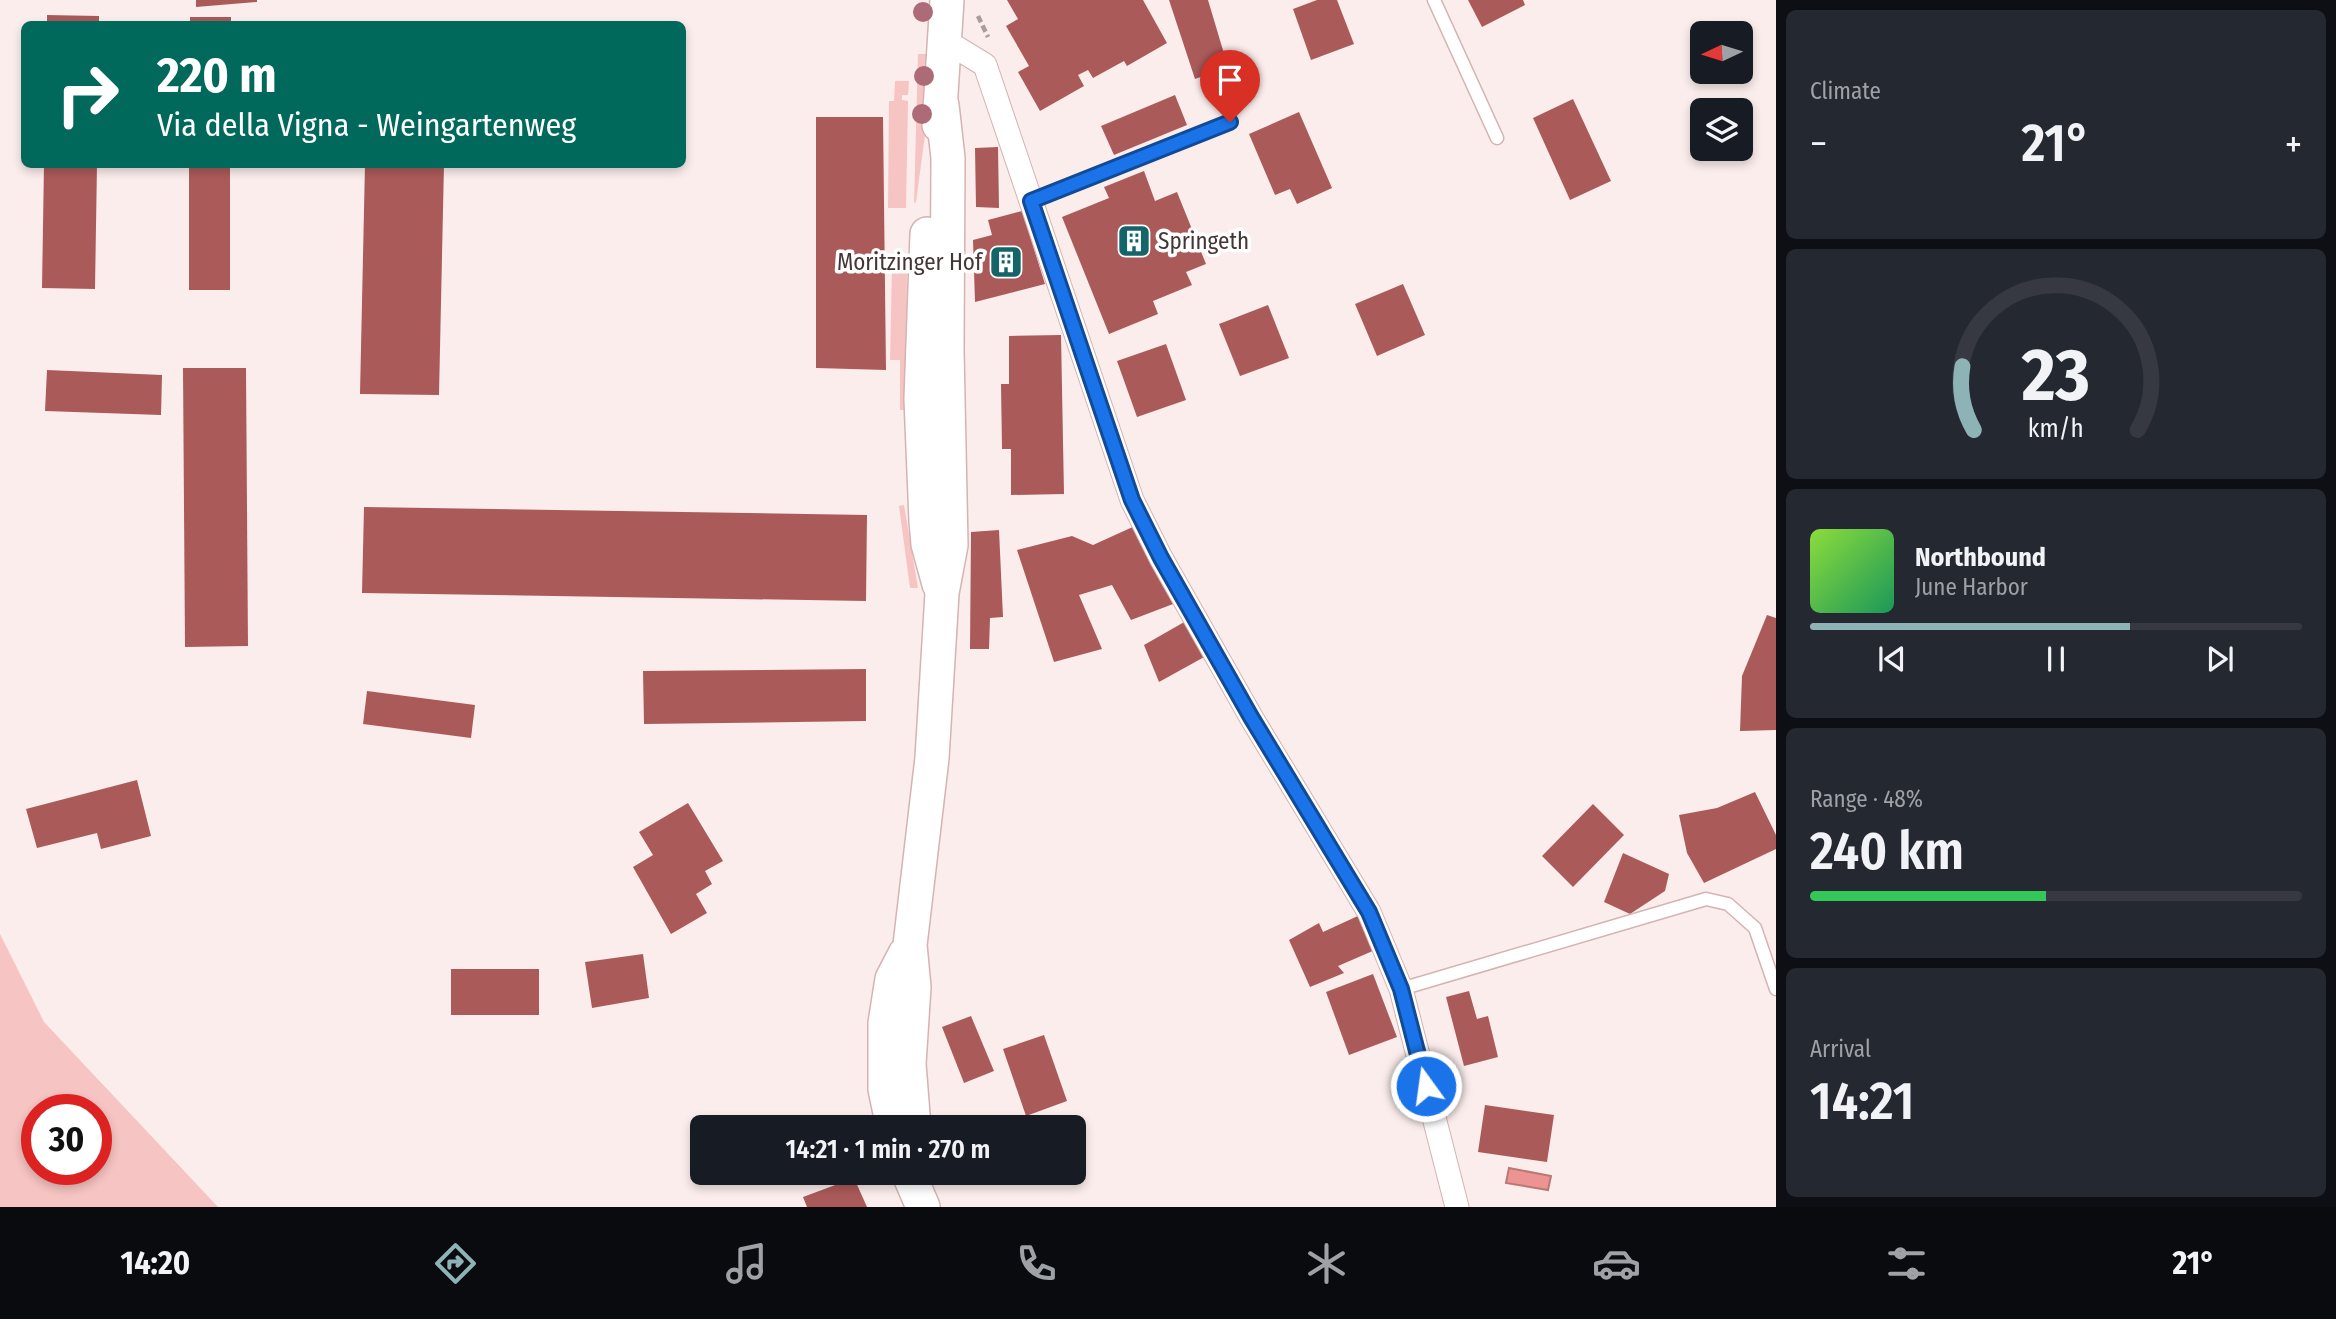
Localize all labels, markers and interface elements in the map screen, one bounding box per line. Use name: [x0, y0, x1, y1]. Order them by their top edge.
north arrow: [1690, 21, 1754, 84]
map controls: [1690, 21, 1753, 161]
text: 220 m: [157, 46, 277, 105]
icon: right: [42, 49, 133, 140]
pin: [1200, 50, 1260, 122]
icon: arrive: [1211, 61, 1249, 99]
text: Climate: [1810, 77, 1881, 105]
button: layers: [1690, 98, 1753, 161]
text: Via della Vigna - Weingartenweg: [157, 106, 576, 144]
text: 21°: [2021, 112, 2090, 175]
text: −: [1810, 121, 1827, 167]
text: +: [2285, 121, 2302, 167]
building icon: Springeth: [1115, 222, 1153, 260]
place label: Springeth: [1158, 227, 1249, 255]
building icon: Moritzinger Hof: [987, 243, 1025, 281]
place label: Moritzinger Hof: [837, 248, 984, 276]
text: 23: [2021, 333, 2090, 420]
text: km/h: [2028, 414, 2084, 444]
text: Northbound: [1915, 542, 2046, 573]
text: June Harbor: [1915, 573, 2028, 601]
icon: previous: [1873, 640, 1911, 678]
icon: pause: [2037, 640, 2075, 678]
icon: next: [2201, 640, 2239, 678]
text: Range · 48%: [1810, 785, 1923, 813]
text: 240 km: [1810, 820, 1964, 883]
text: Arrival: [1810, 1035, 1871, 1063]
position arrow: [1389, 1049, 1463, 1123]
text: 14:21: [1810, 1070, 1914, 1133]
speed limit sign: 30: [21, 1094, 112, 1185]
text: 14:21 · 1 min · 270 m: [786, 1134, 990, 1165]
icon: directions: [431, 1239, 480, 1288]
icon: music: [722, 1239, 771, 1288]
icon: phone: [1012, 1239, 1061, 1288]
icon: climate: [1302, 1239, 1351, 1288]
icon: car: [1592, 1239, 1641, 1288]
icon: filters: [1882, 1239, 1931, 1288]
text: 14:20: [121, 1244, 190, 1282]
text: 21°: [2173, 1244, 2215, 1282]

